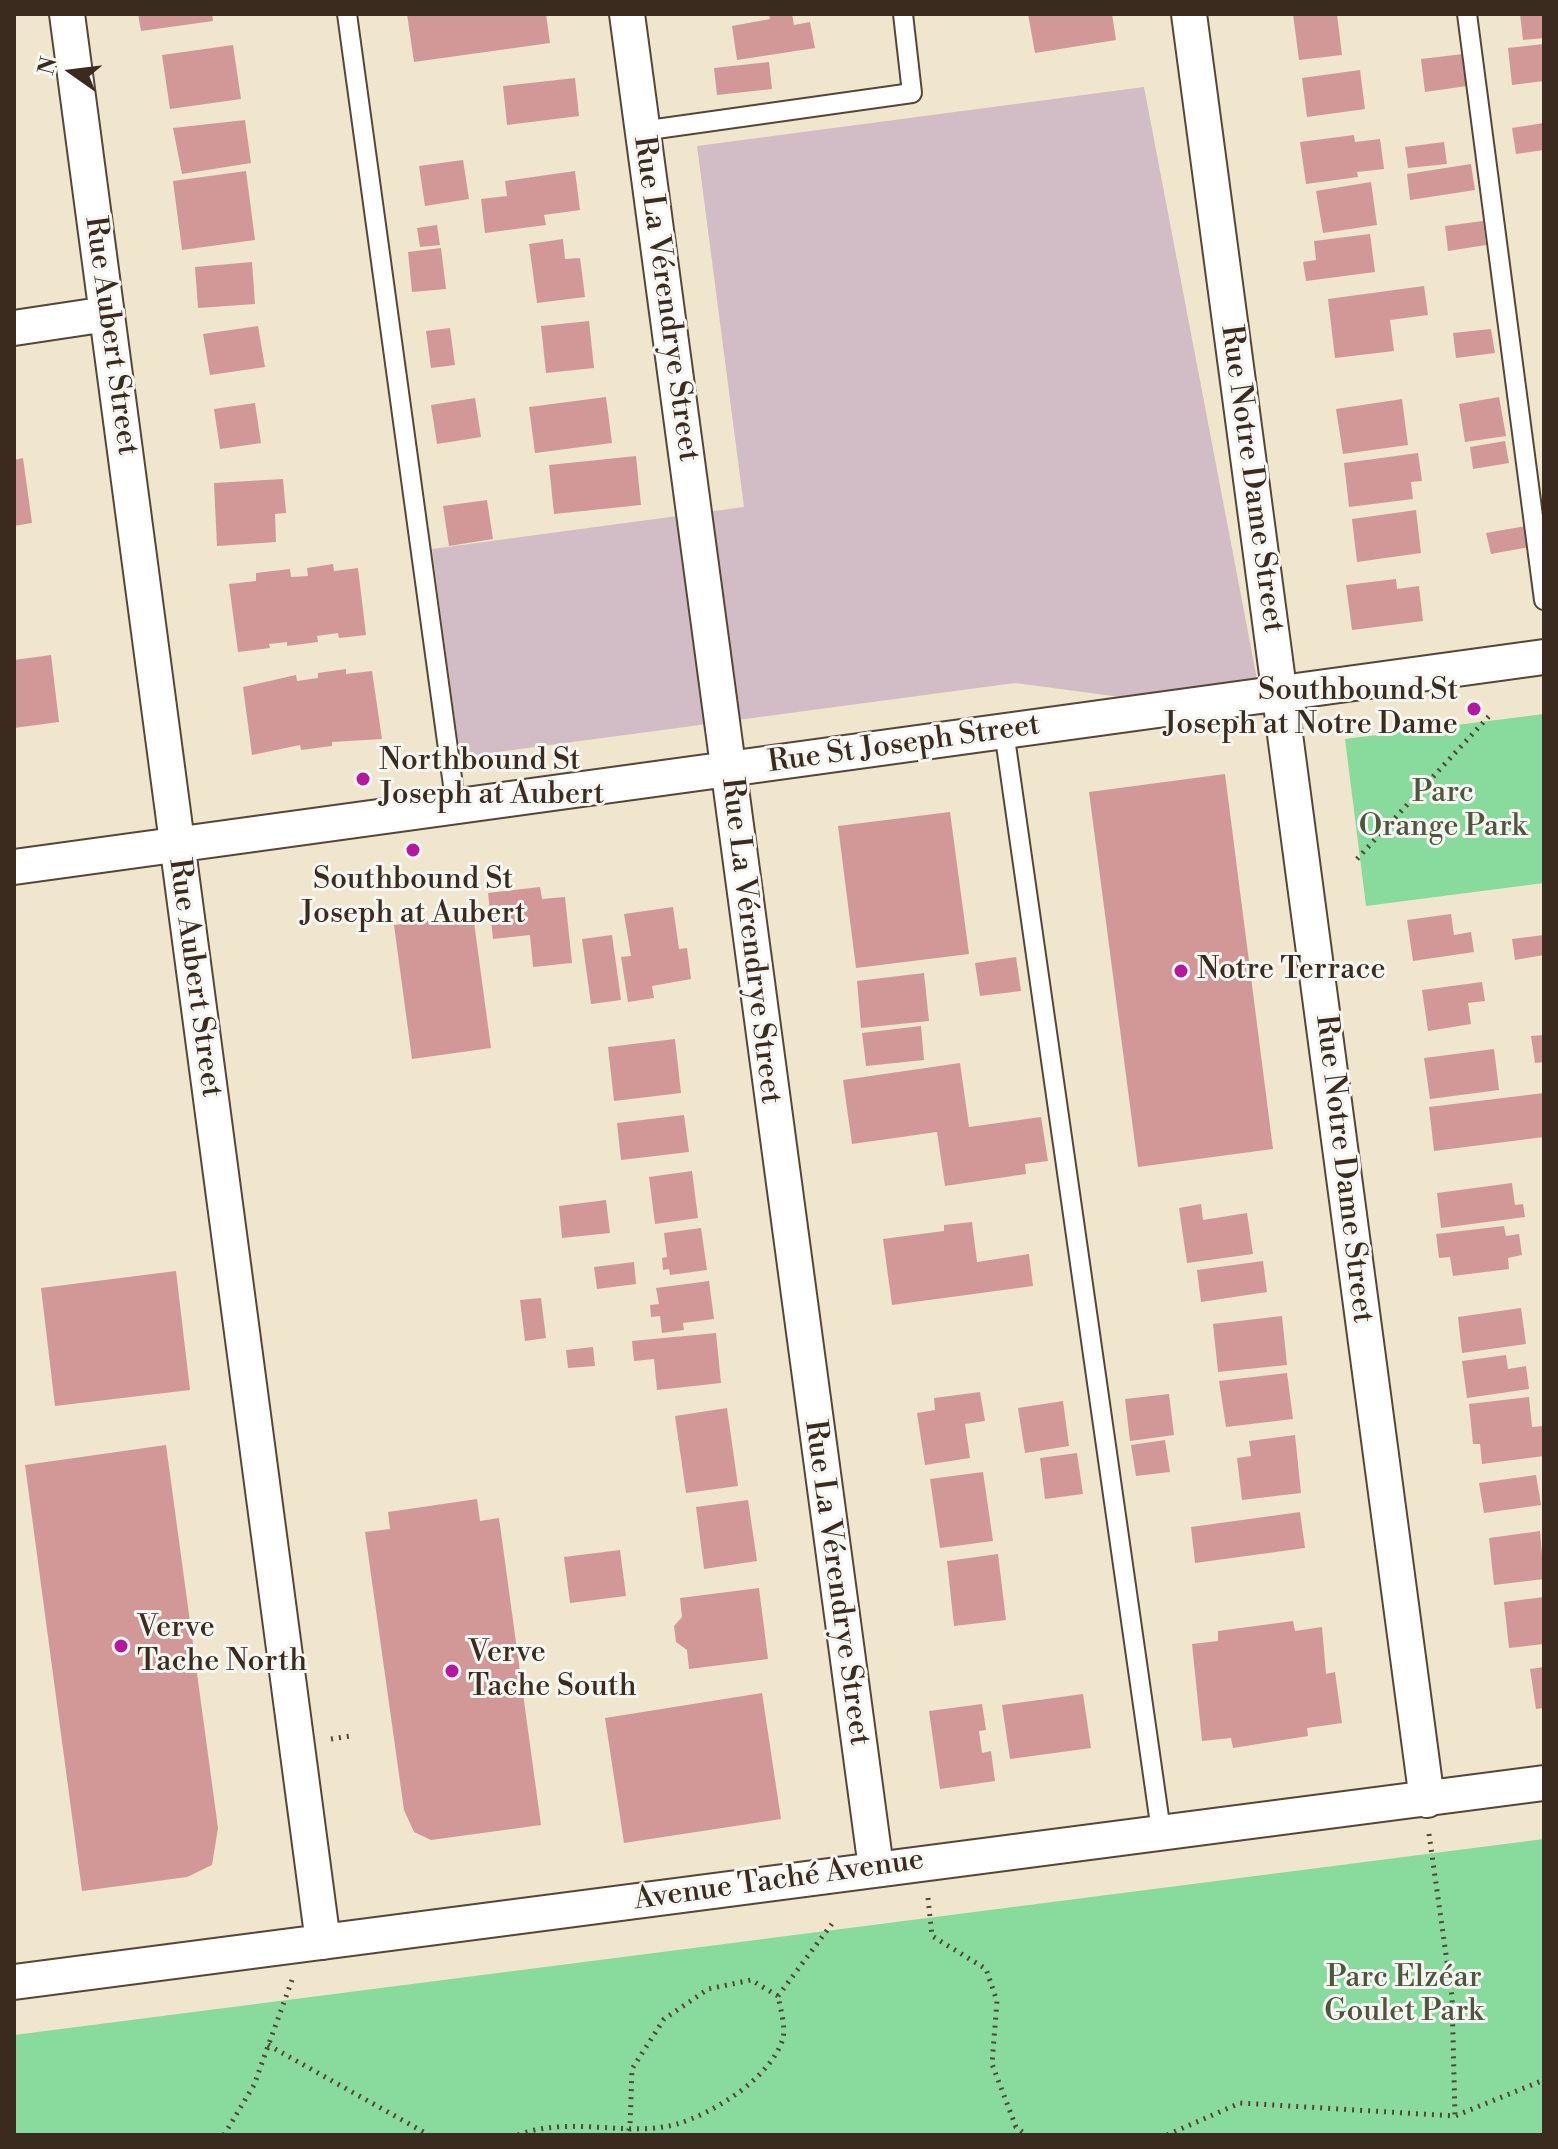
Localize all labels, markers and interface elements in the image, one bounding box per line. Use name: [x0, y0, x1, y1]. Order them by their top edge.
north arrow: [32, 32, 112, 112]
text: N: [33, 54, 63, 78]
street label: Rue La Vérendrye Street: [624, 134, 706, 464]
street label: Rue Aubert Street: [75, 214, 145, 458]
street label: Rue Notre Dame Street: [1212, 323, 1290, 635]
place label: Southbound St Joseph at Notre Dame: [1163, 674, 1458, 744]
marker: Southbound St Joseph at Notre Dame: [1465, 700, 1483, 718]
street label: Rue St Joseph Street: [766, 708, 1042, 782]
place label: Northbound St Joseph at Aubert: [379, 744, 604, 814]
marker: Northbound St Joseph at Aubert: [354, 770, 372, 788]
street label: Rue La Vérendrye Street: [712, 776, 788, 1106]
park label: Parc Orange Park: [1359, 776, 1527, 846]
marker: Southbound St Joseph at Aubert: [404, 841, 422, 859]
street label: Rue Aubert Street: [159, 856, 229, 1100]
place label: Southbound St Joseph at Aubert: [300, 863, 526, 934]
place label: Notre Terrace: [1197, 953, 1386, 989]
marker: Notre Terrace: [1172, 962, 1190, 980]
street label: Rue Notre Dame Street: [1306, 1013, 1380, 1325]
street label: Rue La Vérendrye Street: [795, 1418, 877, 1748]
place label: Verve Tache North: [137, 1611, 307, 1682]
place label: Verve Tache South: [468, 1636, 637, 1706]
marker: Verve Tache North: [112, 1637, 130, 1655]
marker: Verve Tache South: [443, 1662, 461, 1680]
street label: Avenue Taché Avenue: [632, 1843, 926, 1919]
park label: Parc Elzéar Goulet Park: [1324, 1961, 1484, 2032]

